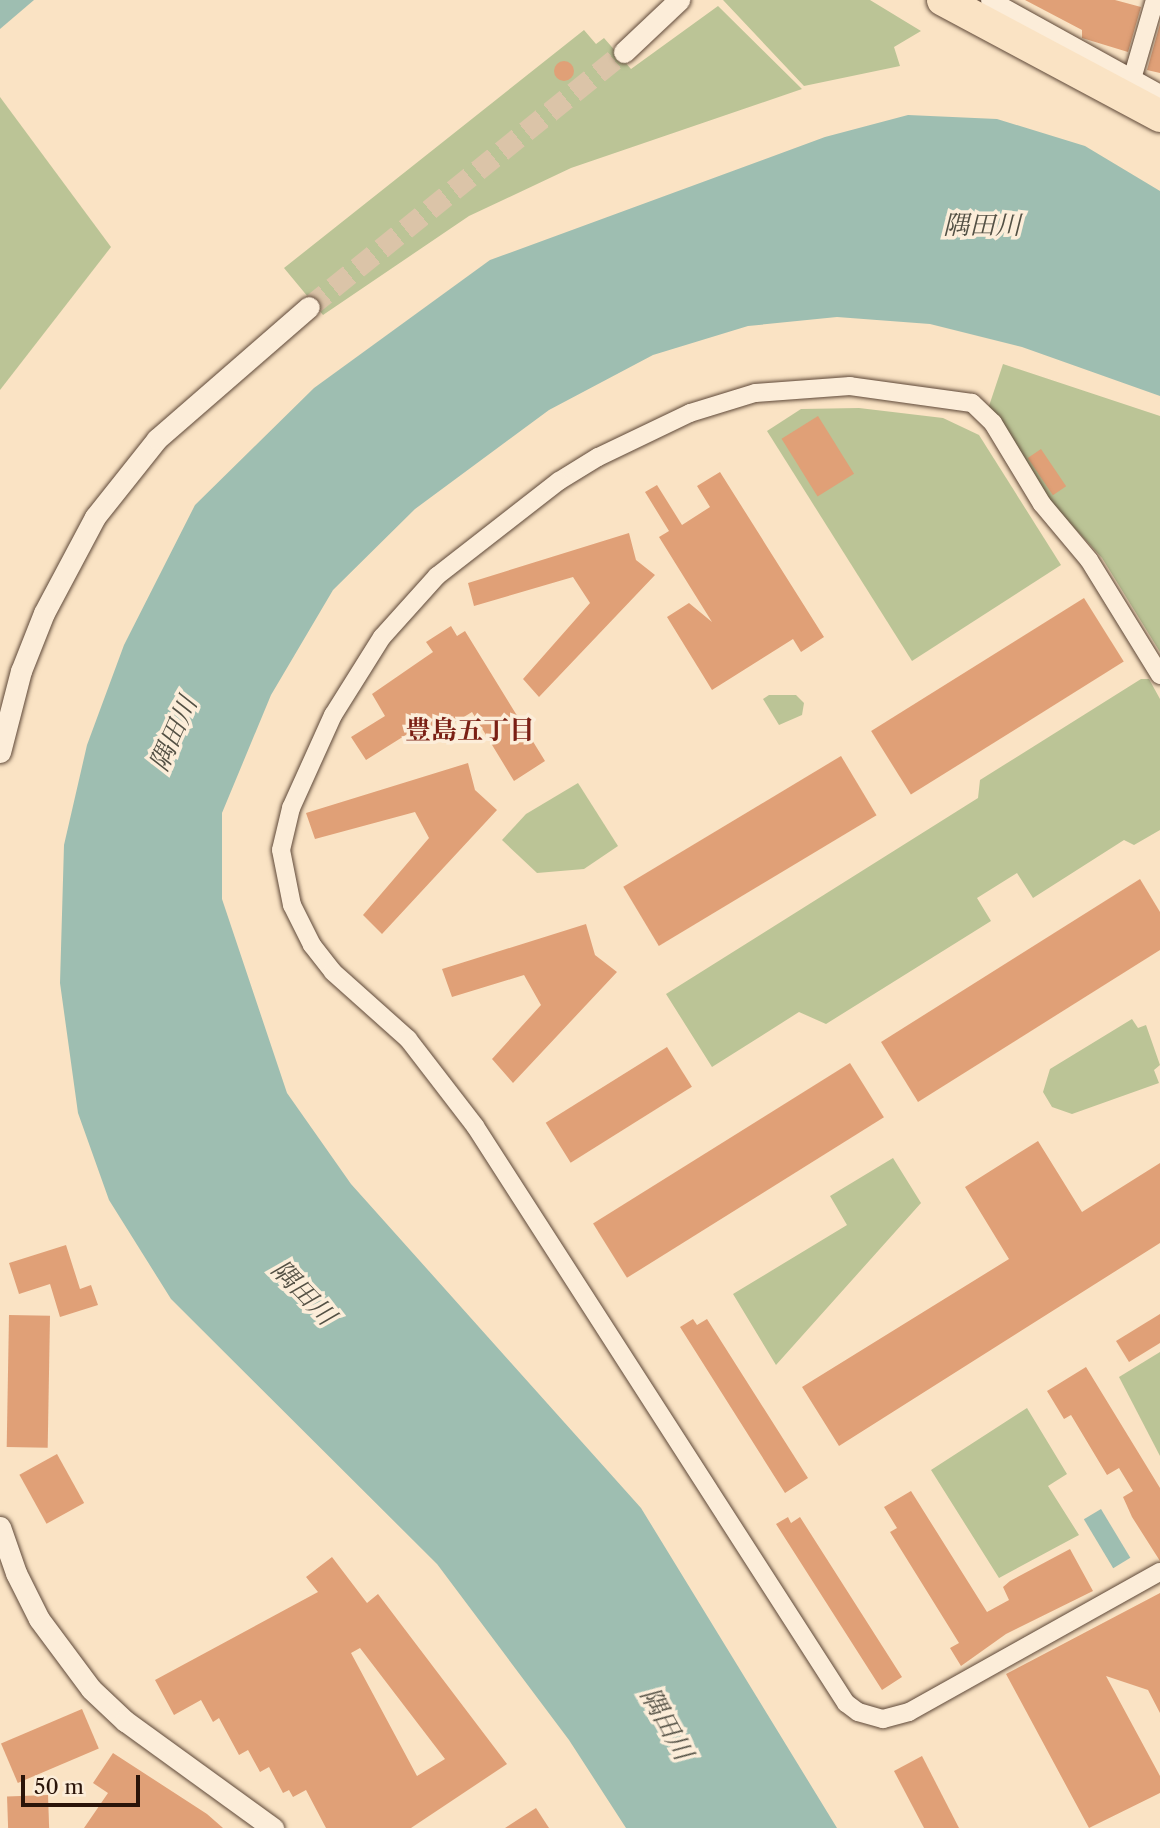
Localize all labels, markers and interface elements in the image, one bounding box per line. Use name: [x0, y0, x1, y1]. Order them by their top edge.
water label: 隅田川: [943, 210, 1021, 242]
water label: 隅田川: [144, 692, 204, 776]
district label: 豊島五丁目: [405, 715, 535, 747]
water label: 隅田川: [265, 1254, 341, 1332]
water label: 隅田川: [633, 1682, 699, 1766]
scale bar: [24, 1762, 144, 1806]
text: 50 m: [34, 1774, 84, 1799]

